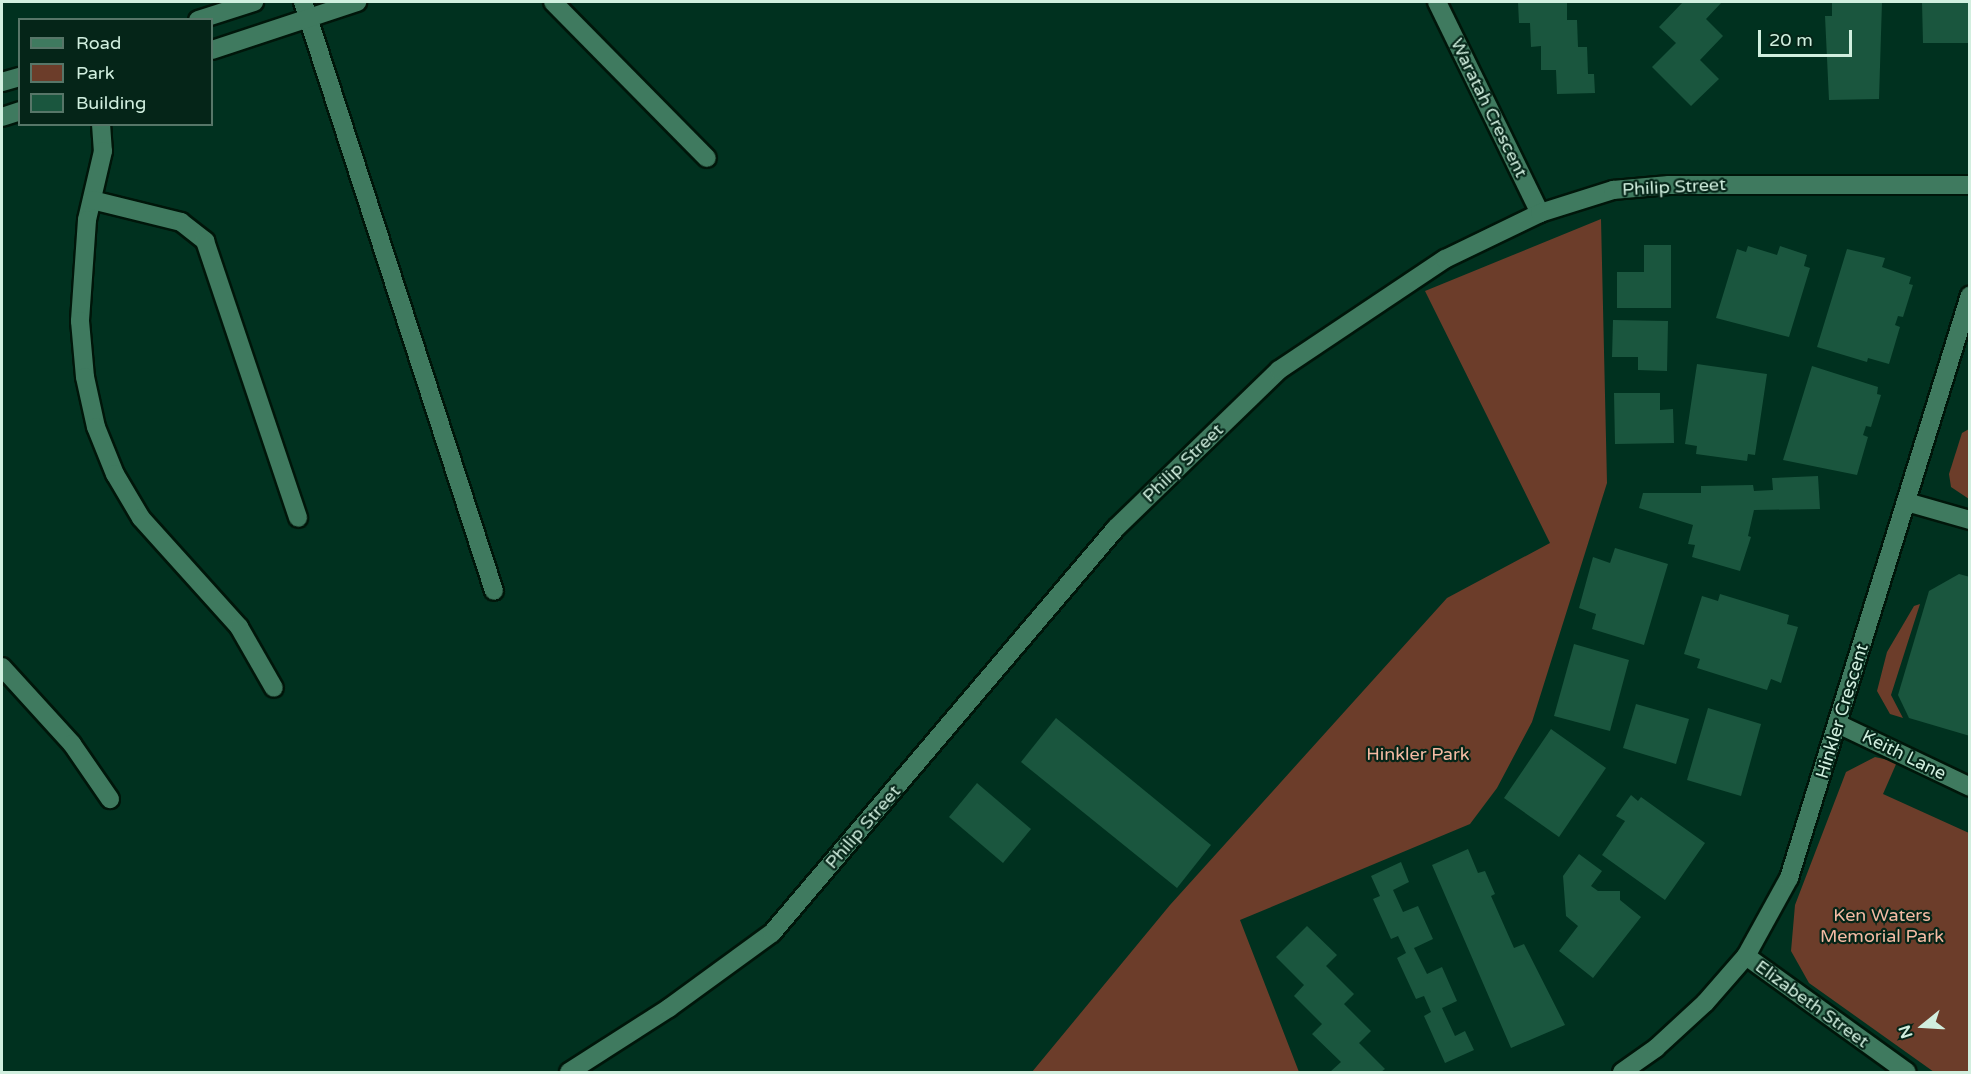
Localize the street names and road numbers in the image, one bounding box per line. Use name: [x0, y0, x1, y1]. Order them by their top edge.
street label: Waratah Crescent: [1446, 35, 1532, 181]
street label: Philip Street: [1622, 173, 1726, 201]
street label: Philip Street: [1138, 419, 1228, 507]
street label: Hinkler Crescent: [1811, 641, 1873, 781]
street label: Keith Lane: [1858, 725, 1950, 785]
street label: Philip Street: [821, 781, 905, 873]
street label: Elizabeth Street: [1751, 956, 1873, 1052]

